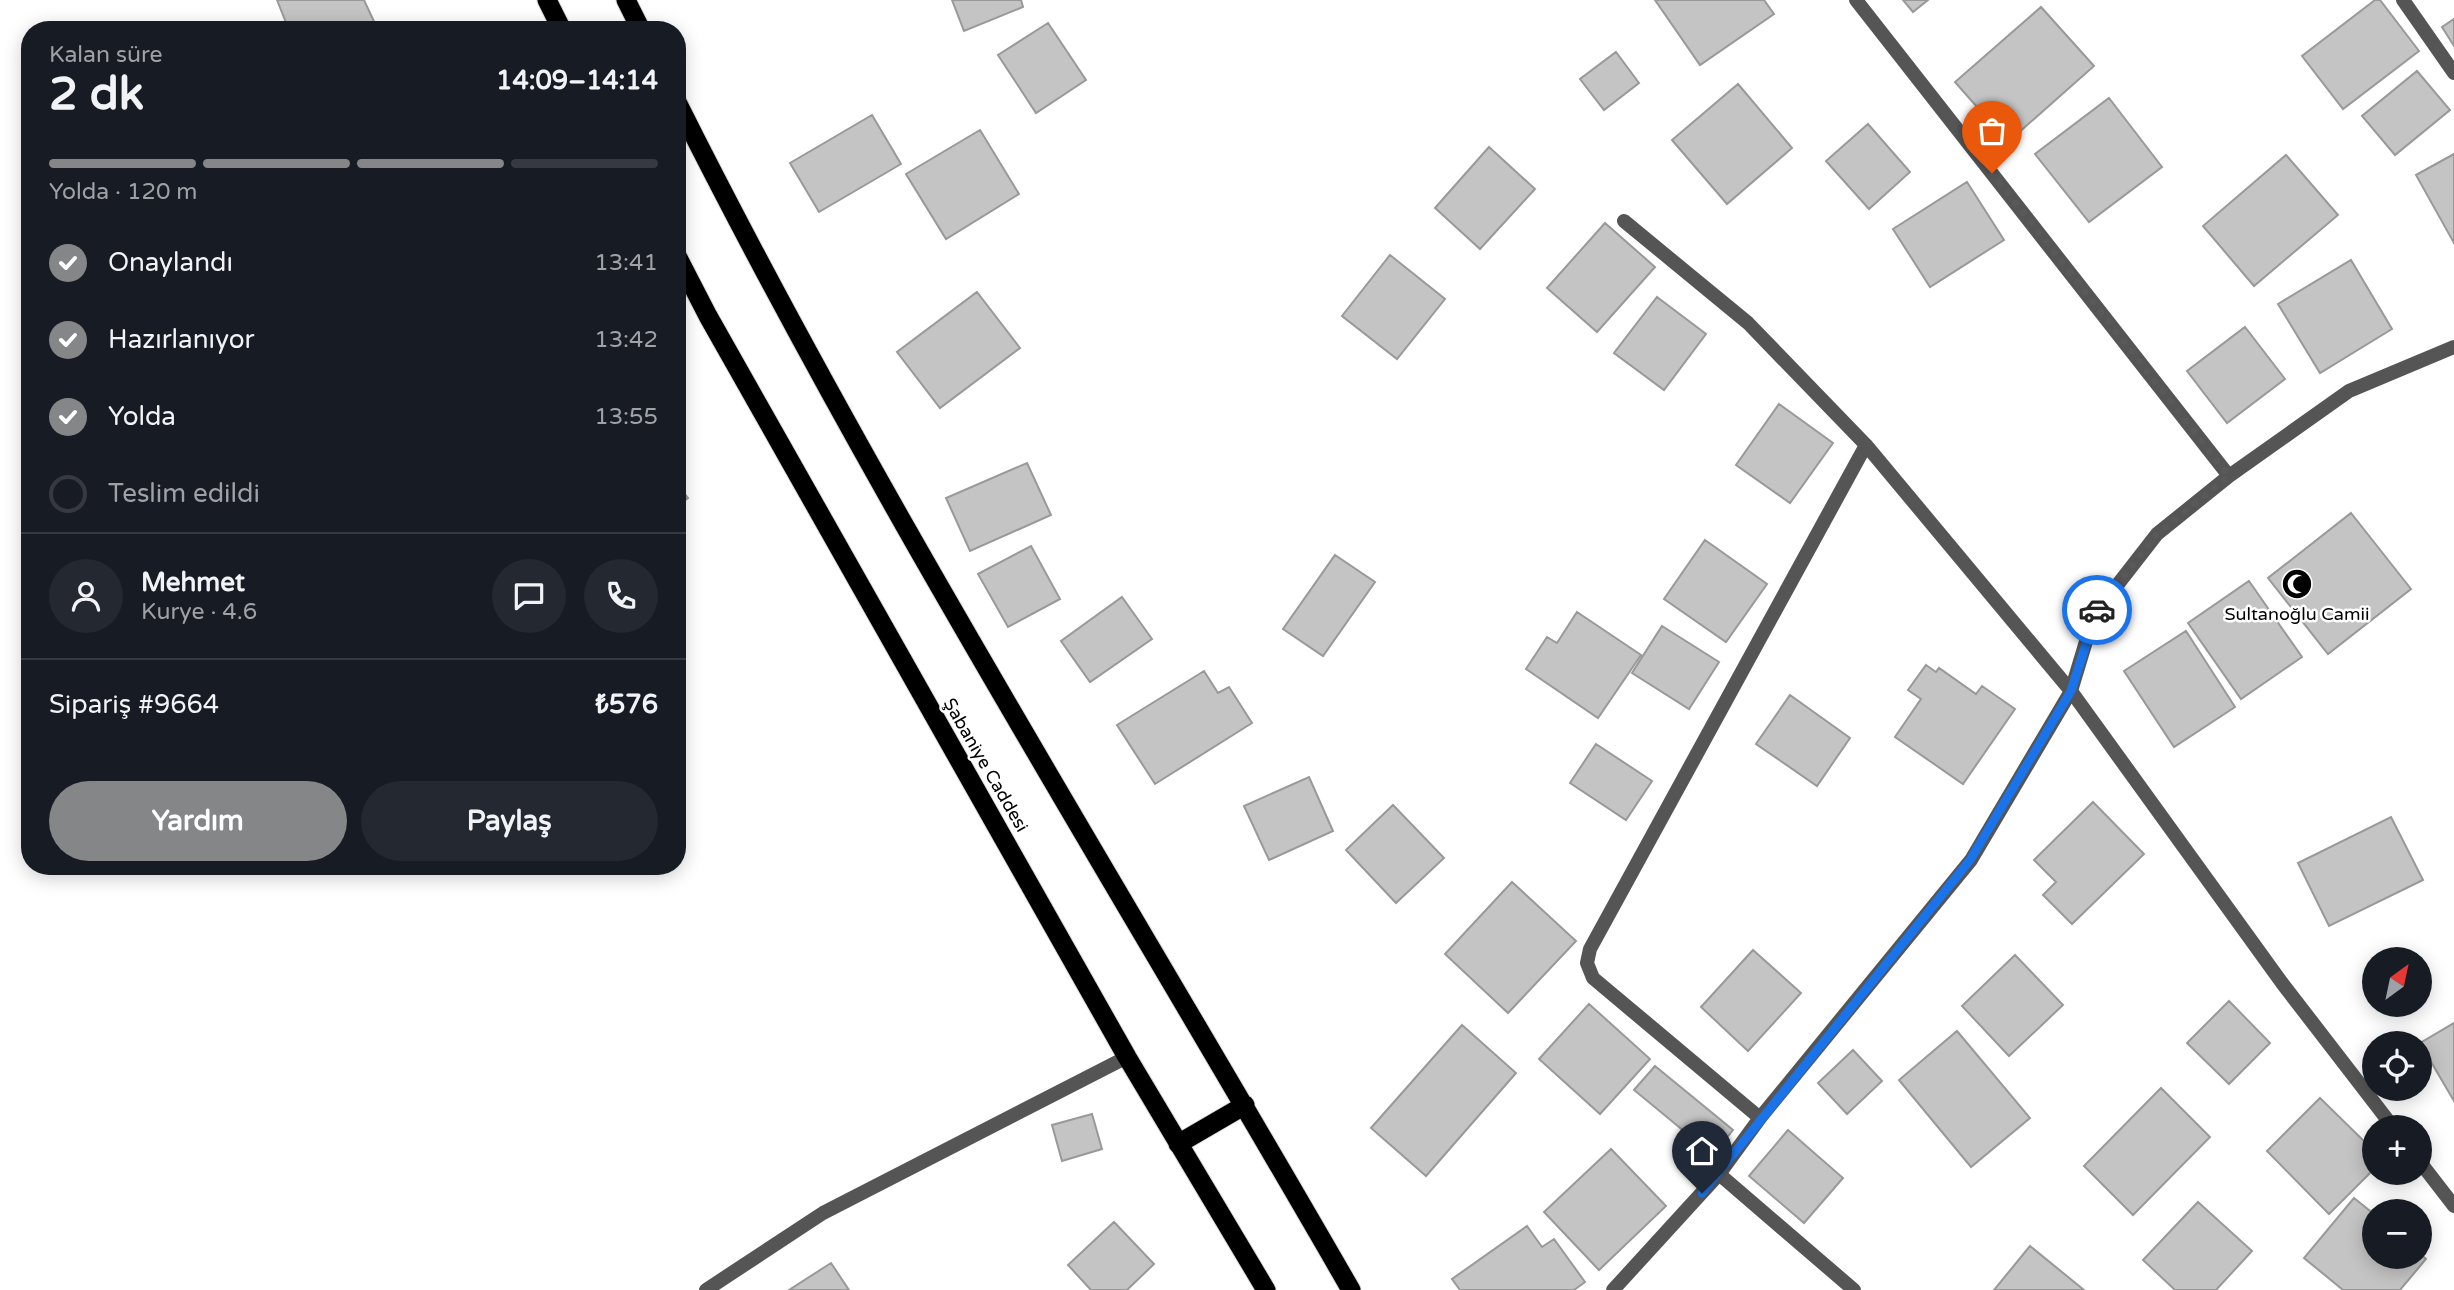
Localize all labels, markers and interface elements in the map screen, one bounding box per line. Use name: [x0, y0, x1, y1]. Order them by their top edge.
text: Kalan süre: [49, 41, 163, 69]
text: 14:09–14:14: [496, 65, 658, 96]
text: 2 dk: [49, 67, 144, 122]
pin: [1962, 101, 2022, 173]
icon: bag: [1973, 112, 2011, 150]
text: Yolda · 120 m: [49, 178, 198, 206]
icon: check: [49, 244, 87, 282]
text: Onaylandı: [108, 247, 233, 278]
text: 13:41: [594, 249, 658, 277]
icon: check: [49, 321, 87, 359]
text: Hazırlanıyor: [108, 324, 255, 355]
text: 13:42: [594, 326, 658, 354]
icon: check: [49, 398, 87, 436]
text: Yolda: [108, 401, 176, 432]
text: 13:55: [594, 403, 658, 431]
text: Teslim edildi: [108, 478, 260, 509]
button: person: [49, 559, 123, 633]
button: chat: [492, 559, 566, 633]
button: phone: [584, 559, 658, 633]
text: Mehmet: [141, 567, 245, 598]
mosque icon: Sultanoğlu Camii: [2280, 567, 2314, 601]
courier: [2062, 575, 2132, 645]
icon: car: [2078, 591, 2116, 629]
text: Kurye · 4.6: [141, 598, 257, 626]
place label: Sultanoğlu Camii: [2225, 603, 2369, 625]
text: Sipariş #9664: [49, 689, 219, 720]
text: ₺576: [595, 689, 658, 720]
street label: Şabaniye Caddesi: [939, 694, 1033, 836]
button: Yardım: [49, 781, 347, 861]
button: Paylaş: [361, 781, 658, 861]
north arrow: [2362, 947, 2432, 1017]
map controls: [2362, 947, 2432, 1269]
button: locate: [2362, 1031, 2432, 1101]
button: +: [2362, 1115, 2432, 1185]
pin: [1672, 1121, 1732, 1193]
icon: home: [1683, 1132, 1721, 1170]
button: −: [2362, 1199, 2432, 1269]

